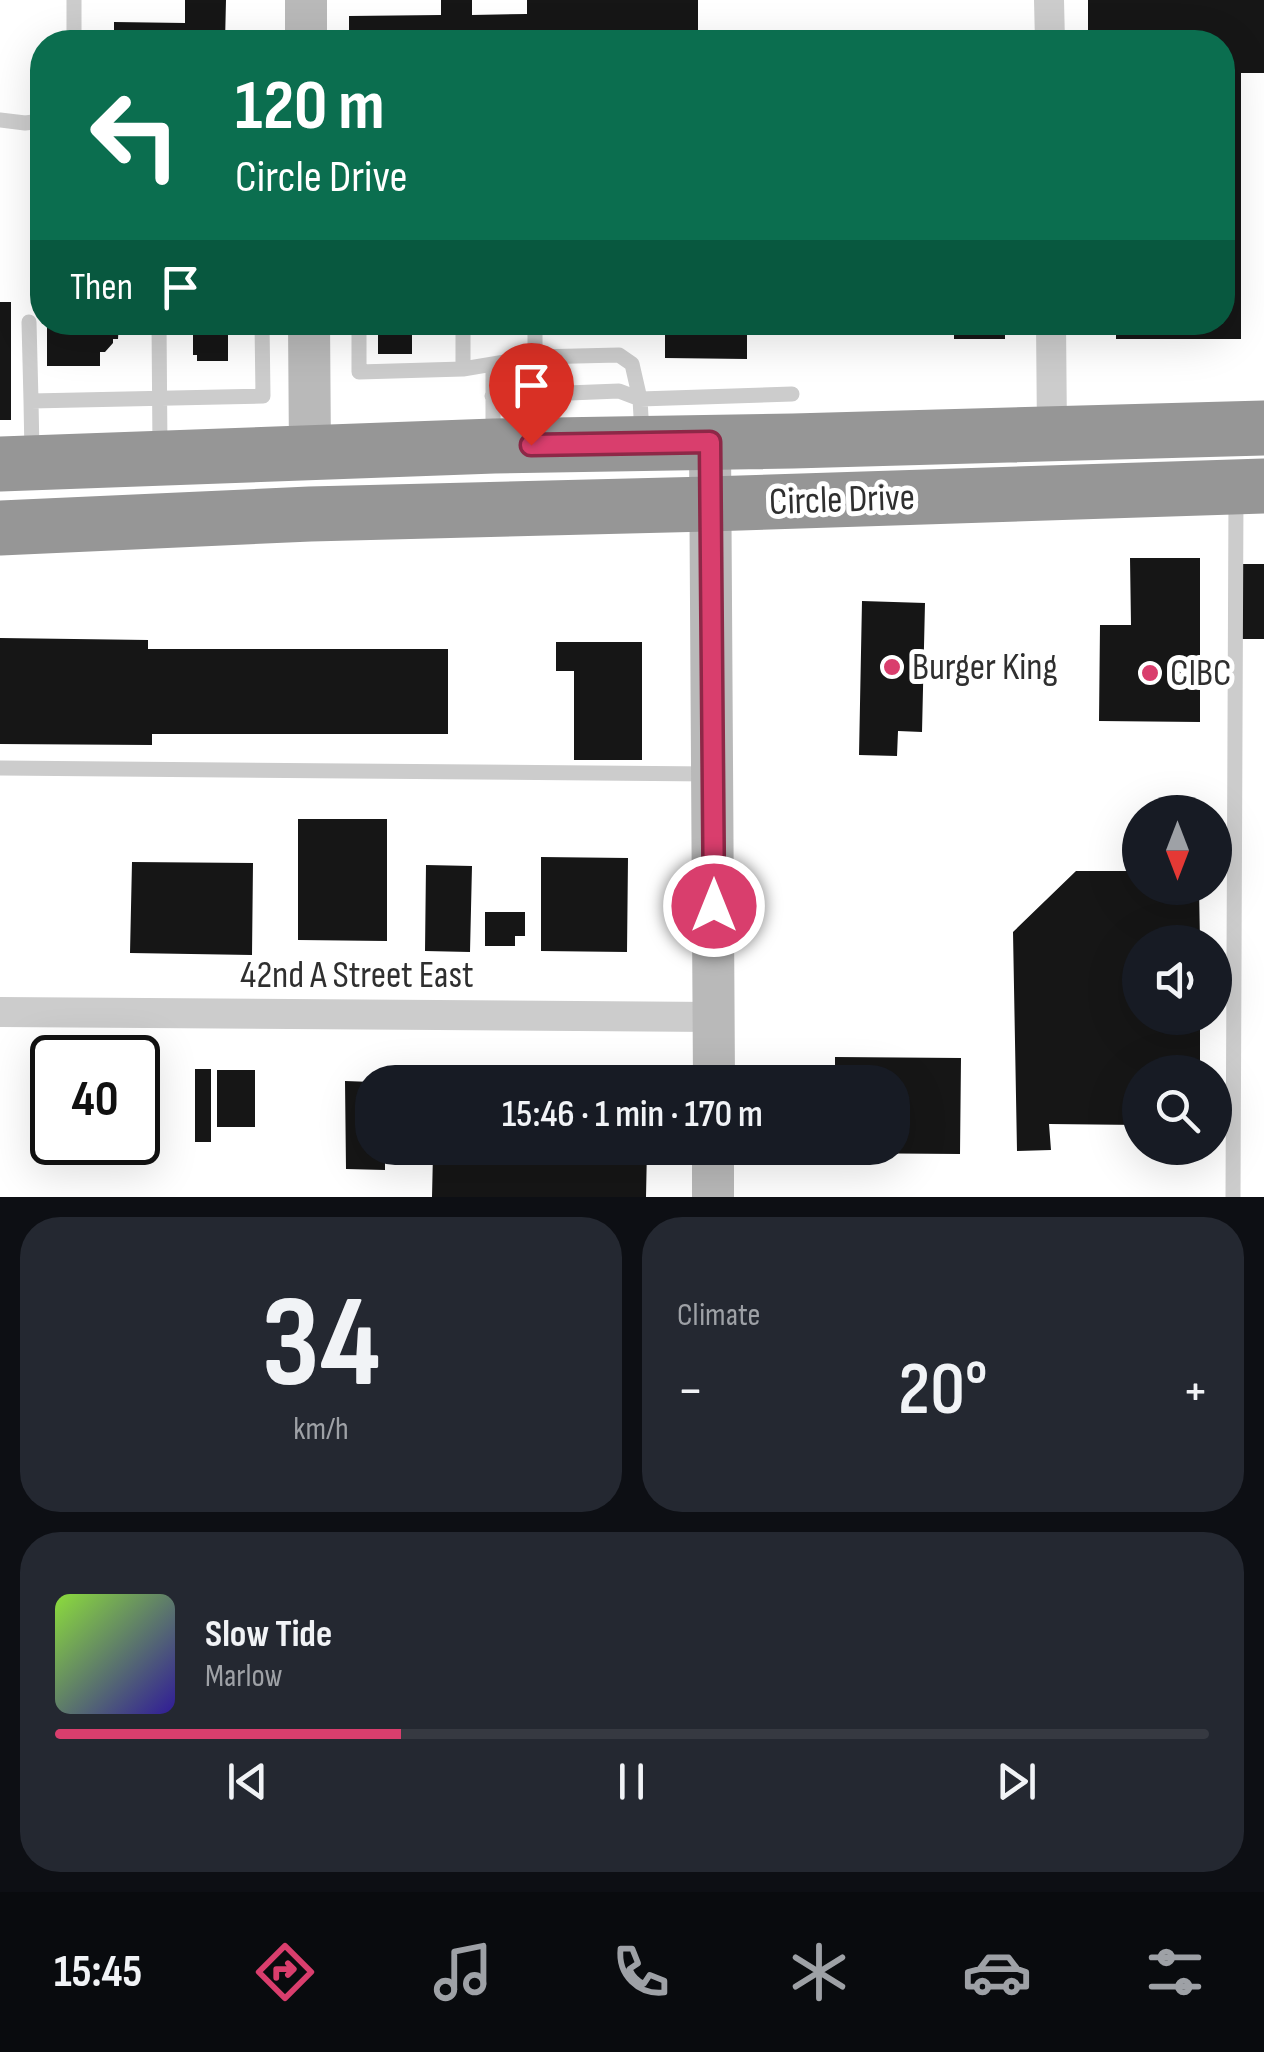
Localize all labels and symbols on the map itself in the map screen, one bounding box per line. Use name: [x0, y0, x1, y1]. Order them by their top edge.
pin: [489, 343, 574, 446]
street label: Circle Drive: [768, 475, 916, 525]
place label: Burger King: [912, 645, 1058, 690]
place label: CIBC: [1170, 651, 1231, 696]
marker: Burger King: [881, 656, 903, 678]
marker: CIBC: [1139, 662, 1161, 684]
north arrow: [1122, 795, 1232, 905]
position arrow: [662, 854, 766, 958]
street label: 42nd A Street East: [240, 953, 474, 998]
speed limit sign: 40: [30, 1035, 160, 1165]

